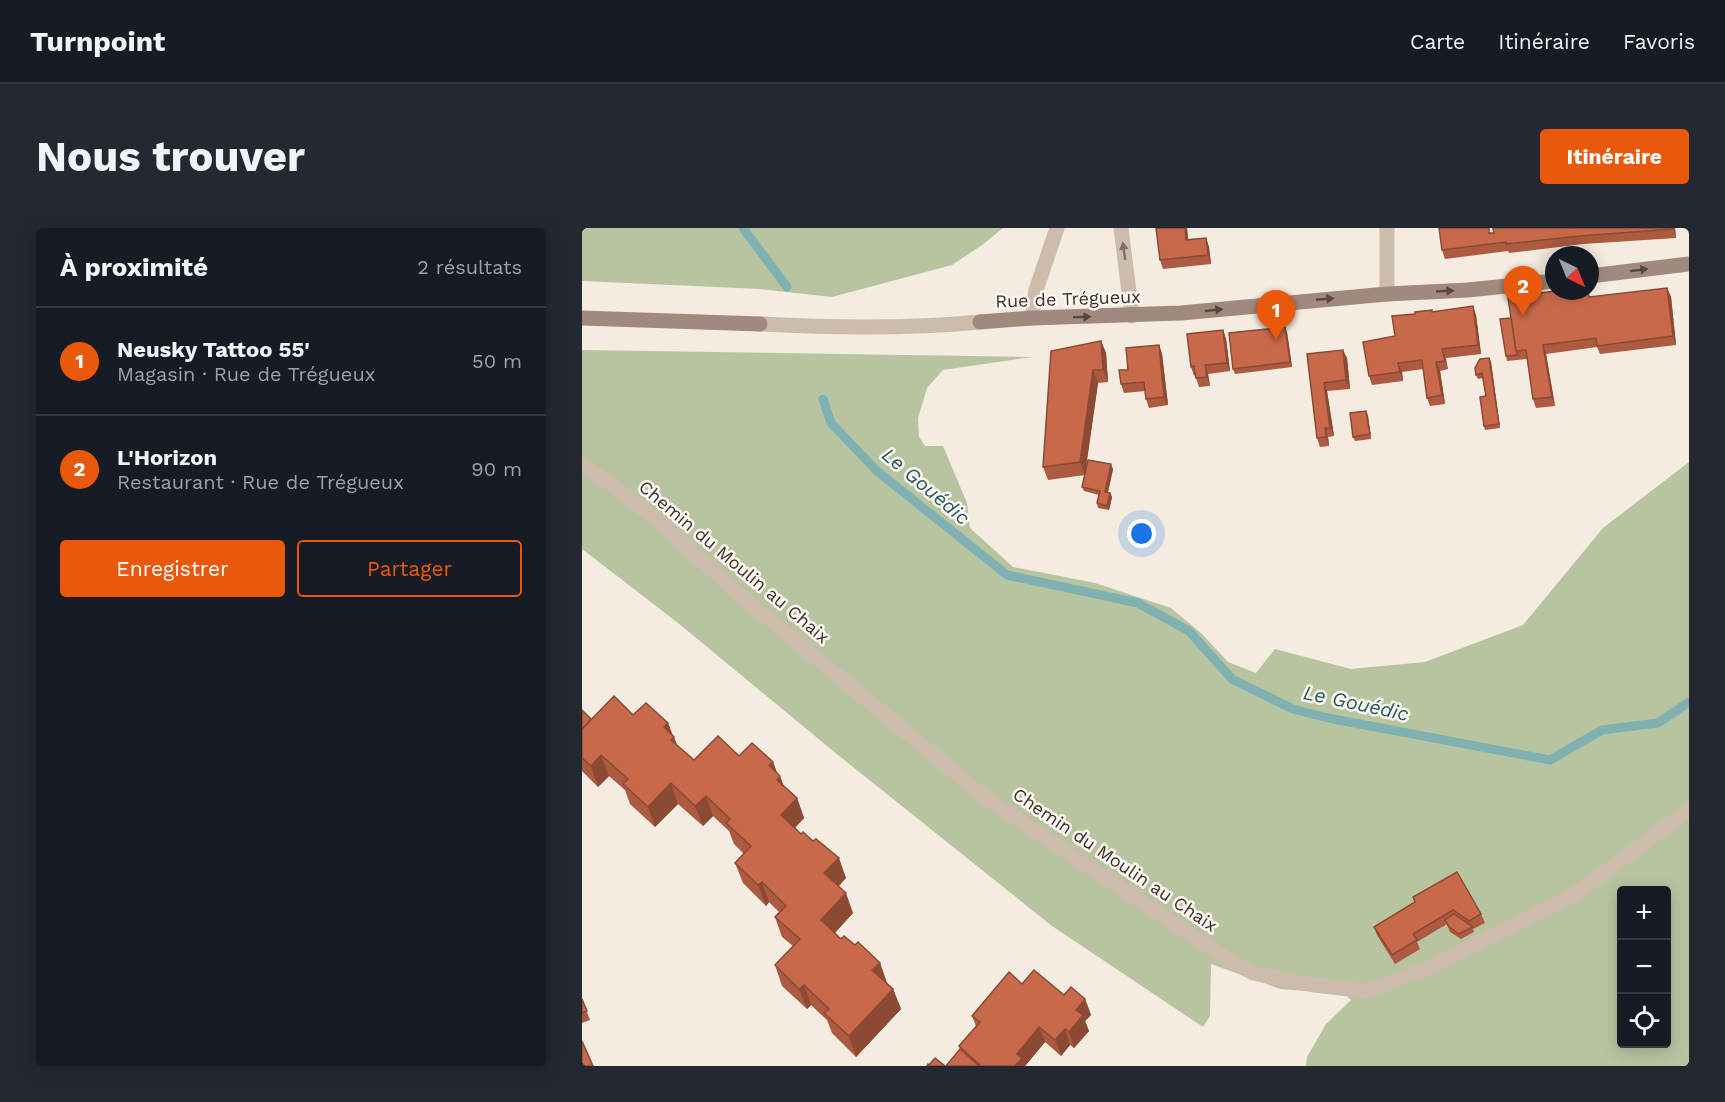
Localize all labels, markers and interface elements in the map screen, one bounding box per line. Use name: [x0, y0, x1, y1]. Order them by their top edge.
text: Turnpoint: [30, 25, 165, 58]
text: Carte: [1410, 29, 1465, 54]
text: Itinéraire: [1498, 29, 1590, 54]
text: Favoris: [1623, 29, 1695, 54]
button: Itinéraire: [1540, 129, 1689, 184]
text: Nous trouver: [36, 132, 305, 181]
one-way arrow: [1120, 241, 1129, 260]
north arrow: [1545, 246, 1599, 300]
text: À proximité: [60, 252, 208, 282]
text: 2 résultats: [417, 255, 522, 279]
one-way arrow: [1630, 265, 1649, 275]
pin: 2: [1504, 266, 1542, 316]
street label: Rue de Trégueux: [995, 285, 1141, 312]
one-way arrow: [1436, 287, 1455, 296]
pin: 1: [1256, 291, 1296, 340]
one-way arrow: [1316, 294, 1335, 304]
one-way arrow: [1204, 305, 1223, 315]
one-way arrow: [1073, 312, 1092, 322]
text: Neusky Tattoo 55': [117, 337, 310, 362]
text: 1: [75, 349, 84, 373]
text: 50 m: [472, 349, 522, 373]
text: Magasin · Rue de Trégueux: [117, 362, 375, 386]
water label: Le Gouédic: [877, 442, 975, 530]
text: L'Horizon: [117, 445, 217, 470]
text: 2: [74, 457, 85, 481]
text: 90 m: [471, 457, 522, 481]
text: Restaurant · Rue de Trégueux: [117, 470, 404, 494]
street label: Chemin du Moulin au Chaix: [635, 476, 834, 647]
your location: [1127, 519, 1156, 548]
button: Enregistrer: [60, 540, 285, 597]
button: Partager: [297, 540, 522, 597]
water label: Le Gouédic: [1301, 680, 1411, 726]
street label: Chemin du Moulin au Chaix: [1009, 783, 1221, 936]
map controls: [1617, 886, 1671, 1048]
button: +: [1617, 886, 1671, 940]
button: −: [1617, 940, 1671, 994]
button: locate: [1617, 994, 1671, 1048]

